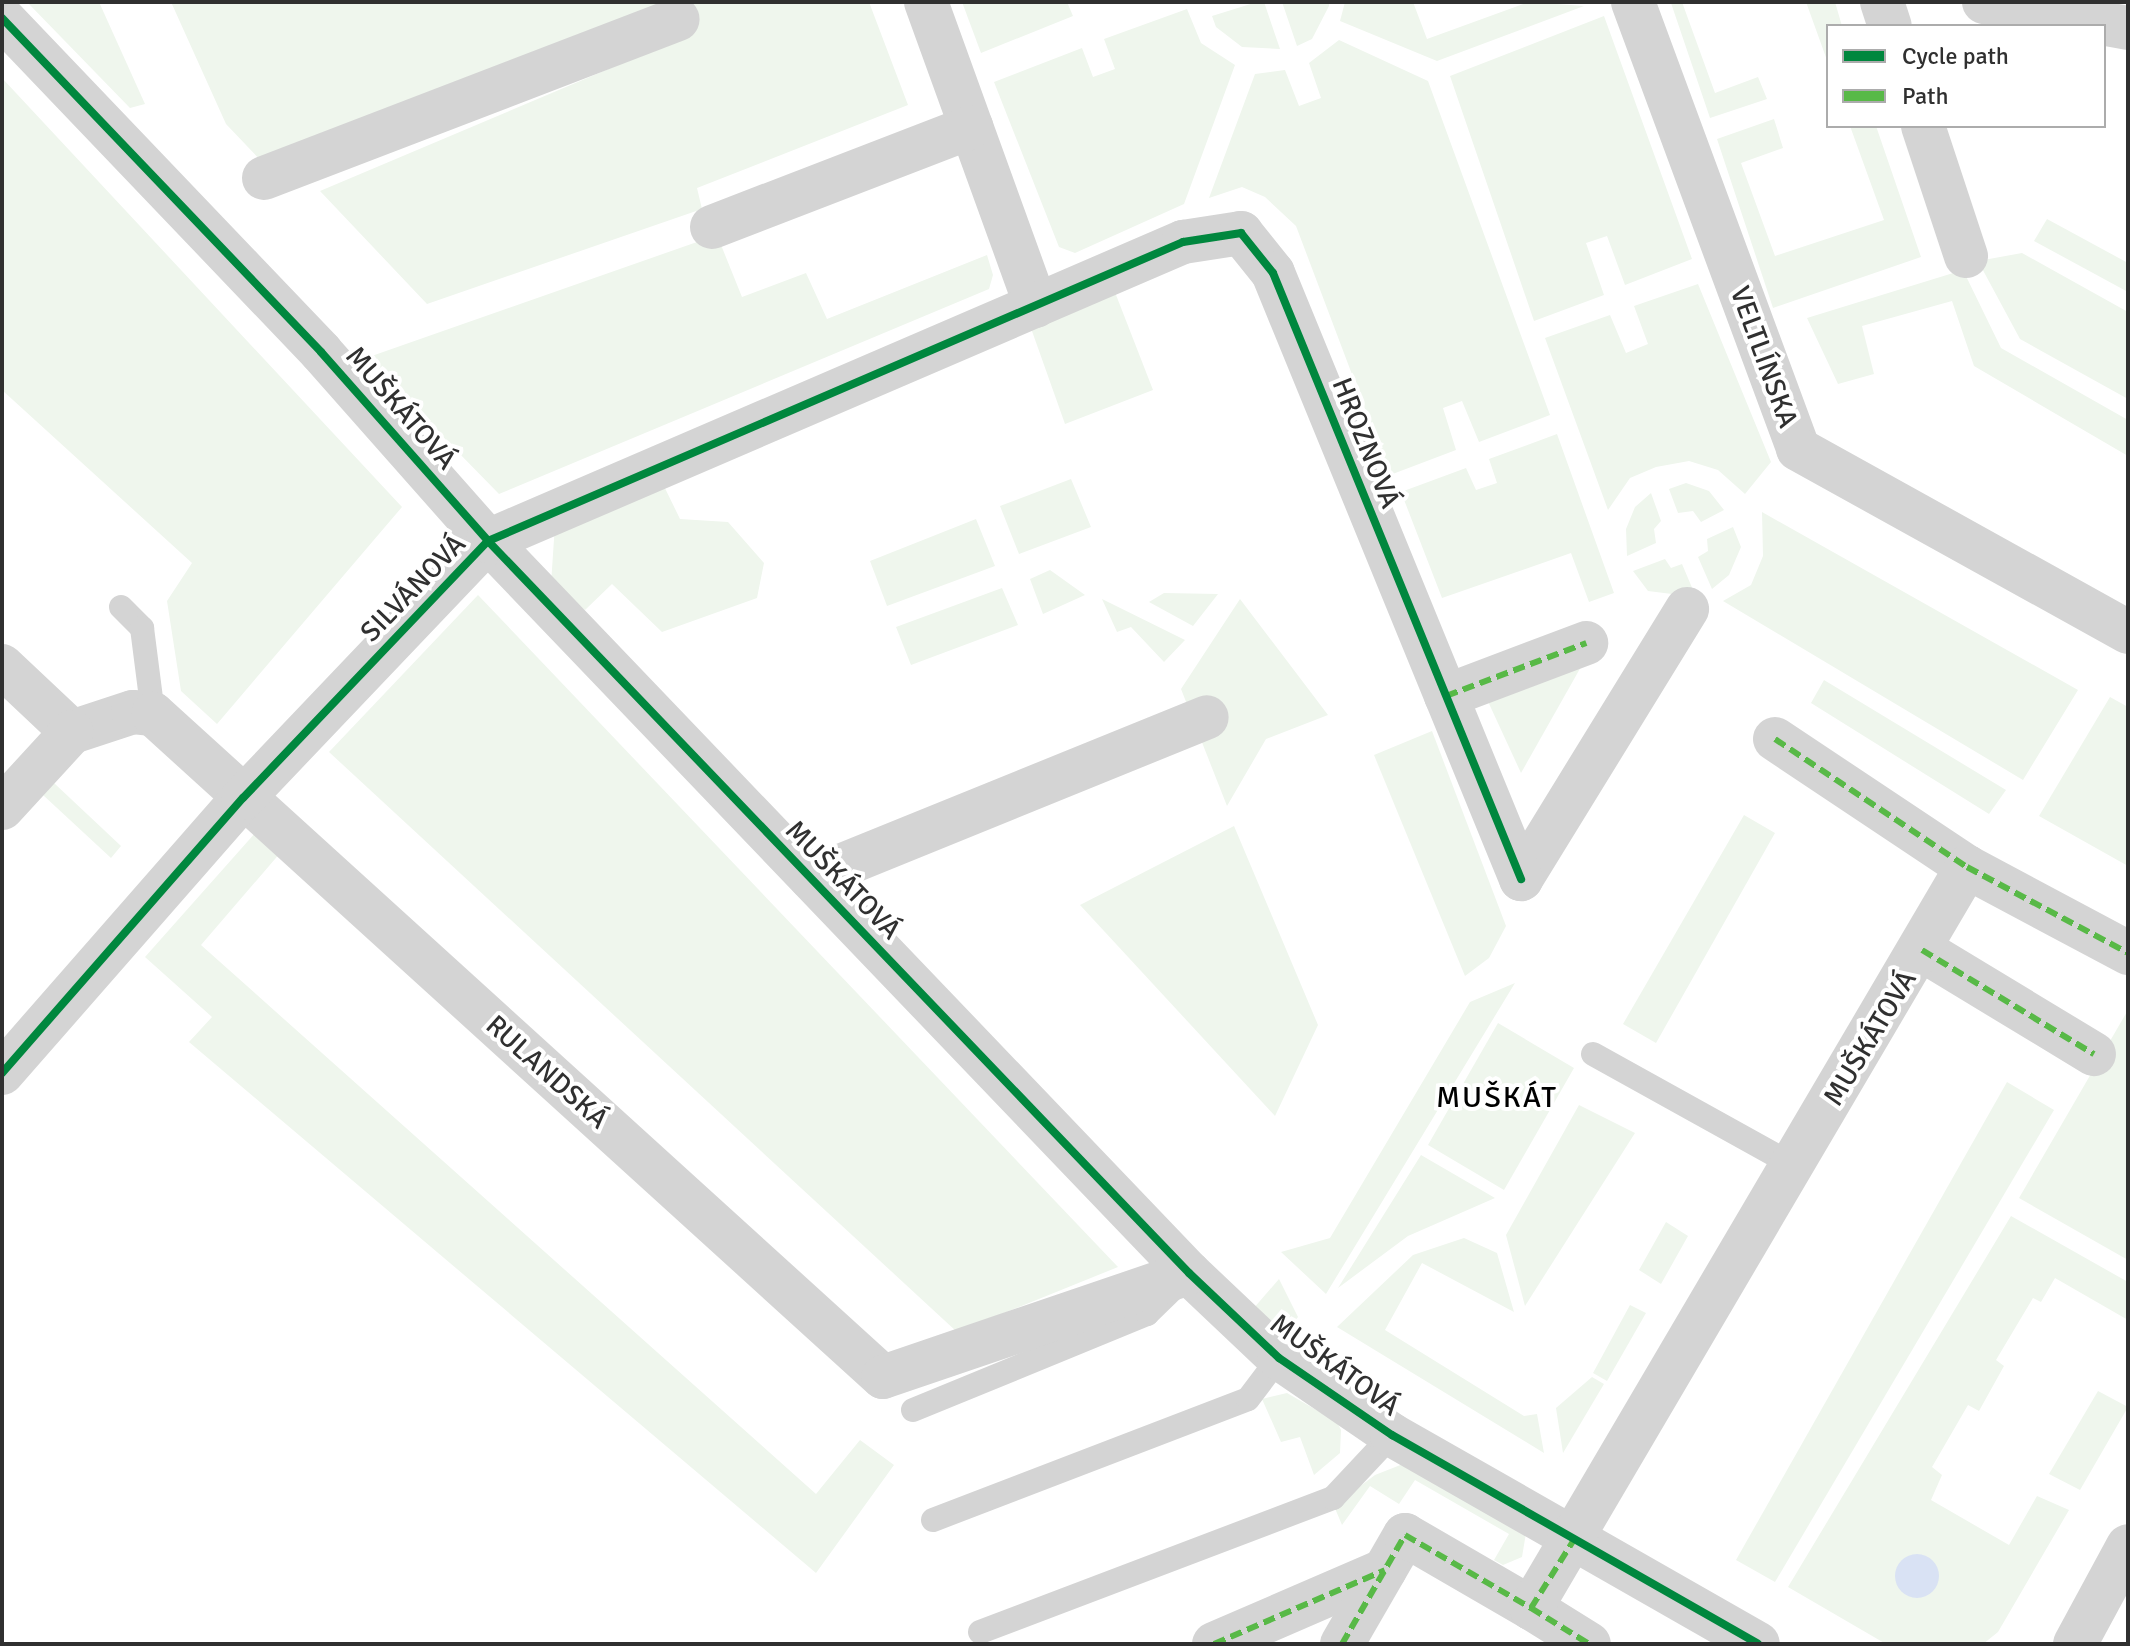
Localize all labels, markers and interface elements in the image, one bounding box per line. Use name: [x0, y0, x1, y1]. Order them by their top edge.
legend: [1826, 24, 2106, 128]
text: Cycle path: [1902, 41, 2009, 71]
text: Path: [1902, 81, 1948, 111]
street label: VELTLÍNSKA: [1723, 282, 1805, 432]
street label: MUŠKÁTOVÁ: [339, 340, 463, 476]
street label: HROZNOVÁ: [1325, 373, 1407, 513]
street label: SILVÁNOVÁ: [354, 527, 472, 649]
street label: MUŠKÁTOVÁ: [778, 814, 908, 946]
street label: MUŠKÁTOVÁ: [1817, 964, 1923, 1112]
street label: RULANDSKÁ: [479, 1008, 615, 1136]
district label: MUŠKÁT: [1436, 1080, 1558, 1116]
street label: MUŠKÁTOVÁ: [1264, 1307, 1406, 1423]

